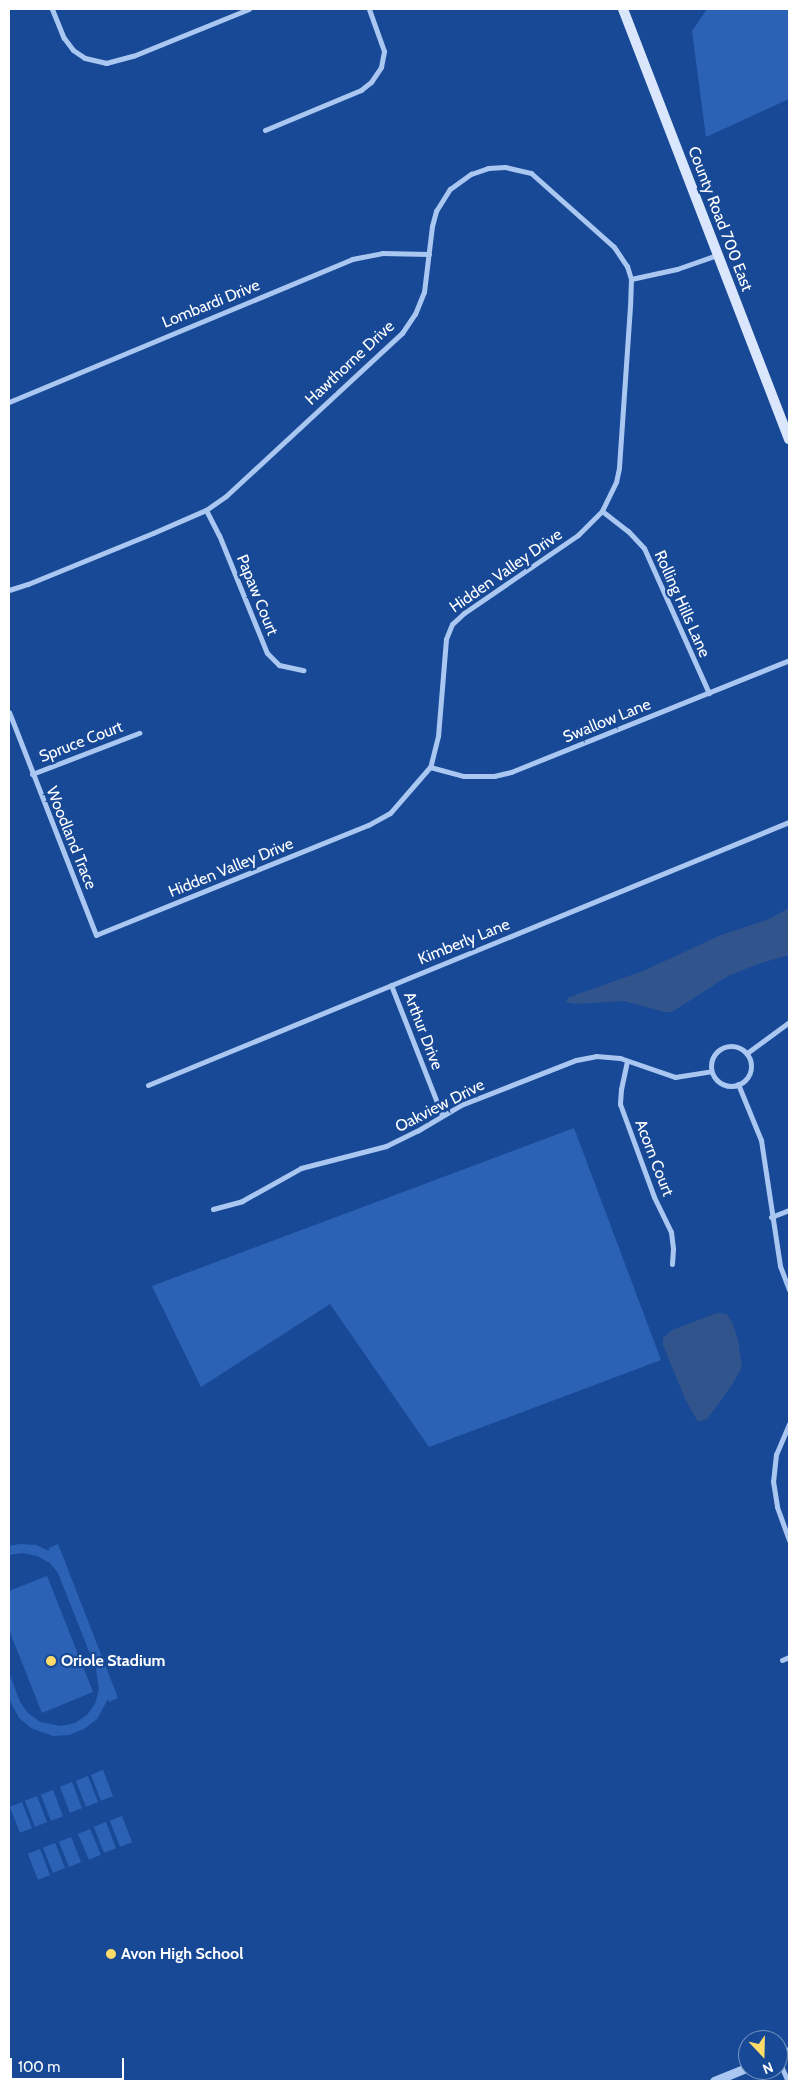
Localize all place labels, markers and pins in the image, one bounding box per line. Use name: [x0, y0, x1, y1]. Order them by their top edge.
place label: Oriole Stadium: [61, 1651, 166, 1671]
marker: Oriole Stadium: [45, 1655, 57, 1667]
place label: Avon High School: [121, 1944, 243, 1964]
marker: Avon High School: [105, 1948, 117, 1960]

